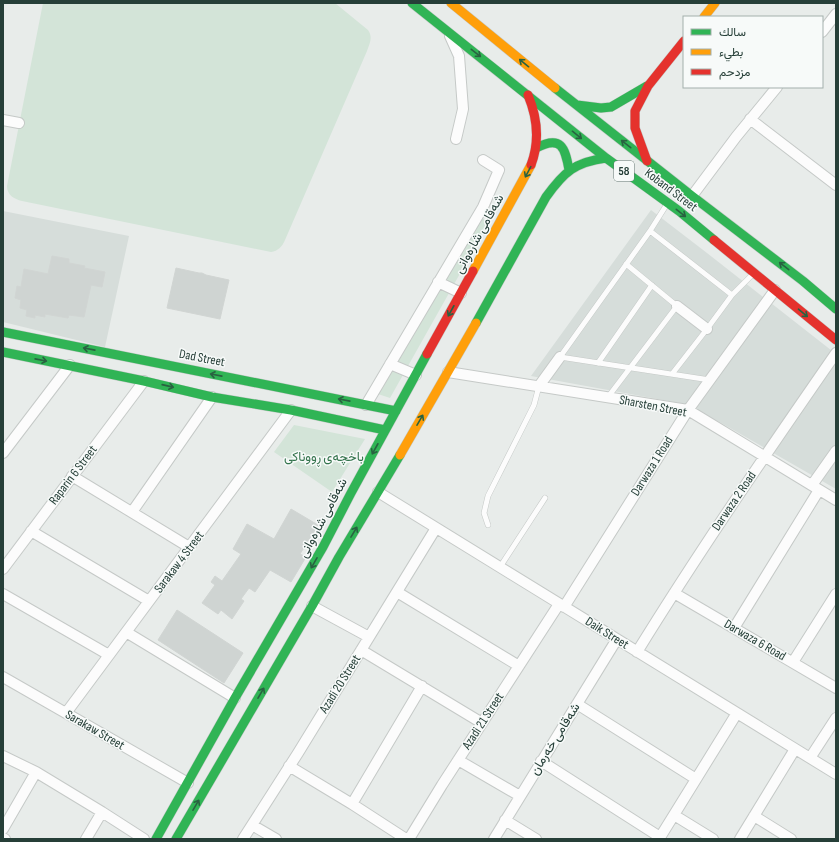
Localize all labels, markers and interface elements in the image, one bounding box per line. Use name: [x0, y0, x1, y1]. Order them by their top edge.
legend: [683, 16, 823, 88]
text: سالك: [719, 25, 746, 40]
text: بطيء: [719, 45, 743, 62]
one-way arrow: [470, 49, 481, 58]
one-way arrow: [519, 58, 530, 67]
text: مزدحم: [719, 65, 750, 80]
one-way arrow: [572, 130, 583, 139]
one-way arrow: [620, 140, 631, 148]
road number: 58: [614, 161, 634, 181]
street label: Koband Street: [641, 165, 701, 215]
one-way arrow: [523, 166, 531, 178]
street label: شەقامی شارەوانی: [451, 192, 507, 276]
one-way arrow: [675, 209, 686, 217]
one-way arrow: [779, 262, 790, 271]
one-way arrow: [447, 304, 455, 316]
one-way arrow: [798, 308, 809, 317]
one-way arrow: [83, 345, 96, 353]
street label: Dad Street: [178, 346, 226, 370]
one-way arrow: [34, 356, 47, 364]
one-way arrow: [210, 370, 223, 378]
one-way arrow: [162, 383, 175, 391]
street label: Sharsten Street: [618, 392, 688, 420]
one-way arrow: [338, 396, 351, 404]
one-way arrow: [416, 414, 424, 426]
street label: Darwaza 1 Road: [627, 433, 677, 499]
street label: Raparin 6 Street: [45, 442, 101, 508]
one-way arrow: [370, 443, 378, 455]
park label: باخچەی ڕووناکی: [284, 449, 364, 467]
street label: Darwaza 2 Road: [708, 468, 760, 534]
street label: شەقامی شارەوانی: [295, 475, 351, 561]
one-way arrow: [351, 526, 359, 538]
street label: Sarakaw 4 Street: [151, 528, 207, 596]
one-way arrow: [309, 557, 317, 569]
street label: Daik Street: [582, 613, 632, 653]
street label: Darwaza 6 Road: [721, 616, 789, 664]
street label: Azadi 20 Street: [315, 652, 364, 717]
one-way arrow: [258, 687, 266, 699]
street label: Azadi 21 Street: [458, 689, 507, 753]
street label: شەقامی خەرمان: [526, 700, 584, 778]
street label: Sarakaw Street: [63, 707, 128, 753]
one-way arrow: [192, 799, 200, 811]

